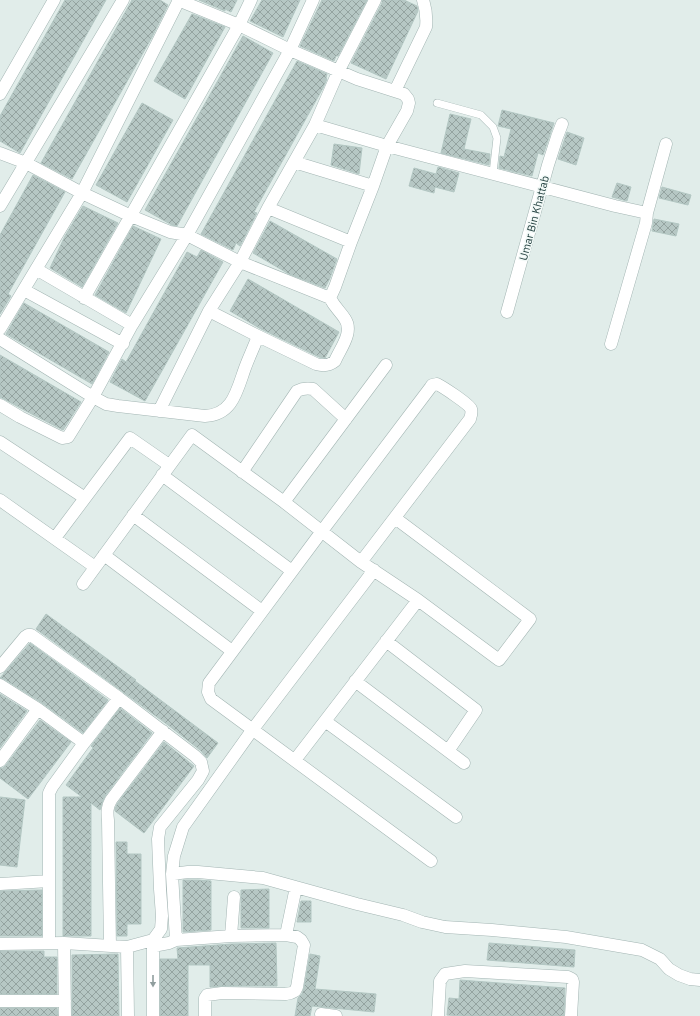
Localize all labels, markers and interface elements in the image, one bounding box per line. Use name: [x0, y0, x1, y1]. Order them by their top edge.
street label: Umar Bin Khattab: [516, 174, 552, 262]
one-way arrow: [150, 975, 156, 988]

